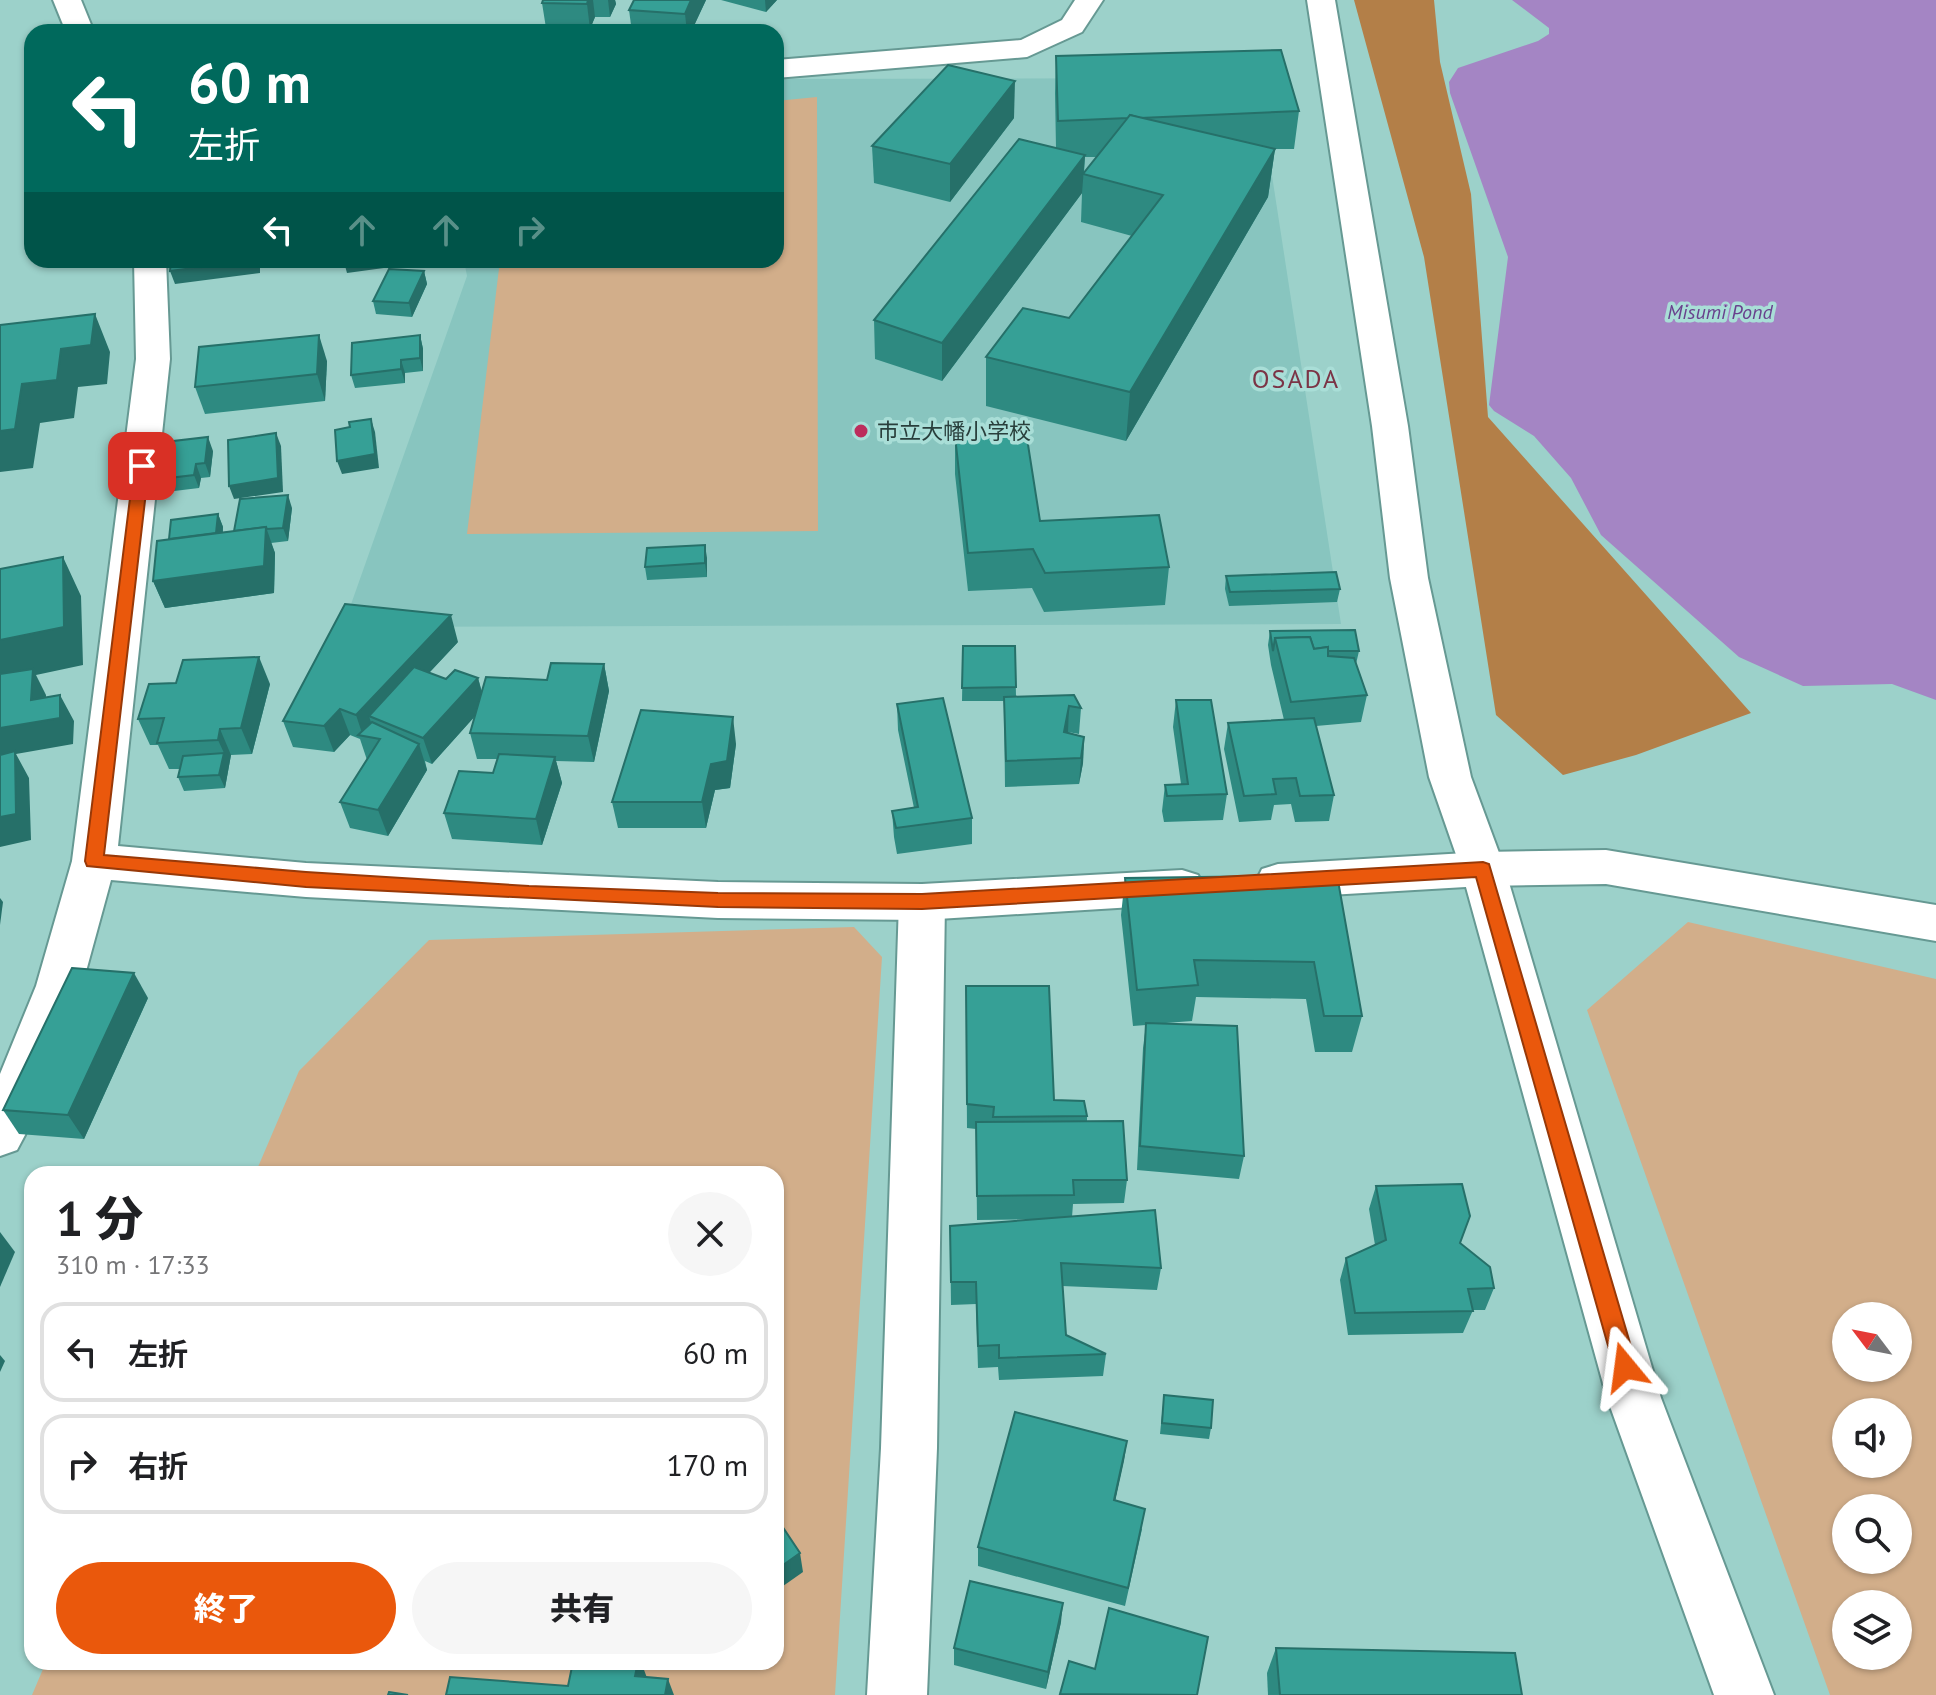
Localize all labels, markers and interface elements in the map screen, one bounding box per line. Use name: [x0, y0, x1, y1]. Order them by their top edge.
text: 60 m: [188, 46, 311, 118]
icon: left: [56, 56, 160, 160]
text: 左折: [188, 121, 260, 168]
icon: left: [256, 208, 300, 252]
icon: ahead: [340, 208, 384, 252]
icon: ahead: [424, 208, 468, 252]
icon: right: [508, 208, 552, 252]
water label: Misumi Pond: [1667, 299, 1774, 325]
district label: OSADA: [1252, 362, 1340, 395]
place label: 市立大幡小学校: [877, 417, 1031, 445]
marker: 市立大幡小学校: [852, 422, 870, 440]
pin: [108, 432, 176, 500]
icon: arrive: [120, 444, 164, 488]
text: 1 分: [56, 1187, 143, 1249]
button: close: [668, 1192, 752, 1276]
text: 310 m · 17:33: [56, 1248, 210, 1281]
north arrow: [1832, 1302, 1912, 1382]
map controls: [1832, 1302, 1912, 1670]
position arrow: [1583, 1325, 1667, 1409]
icon: left: [60, 1330, 104, 1374]
text: 60 m: [683, 1333, 748, 1372]
text: 左折: [128, 1334, 188, 1373]
button: sound: [1832, 1398, 1912, 1478]
icon: right: [60, 1442, 104, 1486]
text: 170 m: [667, 1445, 748, 1484]
text: 右折: [128, 1446, 188, 1485]
button: search: [1832, 1494, 1912, 1574]
button: 終了: [56, 1562, 396, 1654]
button: 共有: [412, 1562, 752, 1654]
button: layers: [1832, 1590, 1912, 1670]

